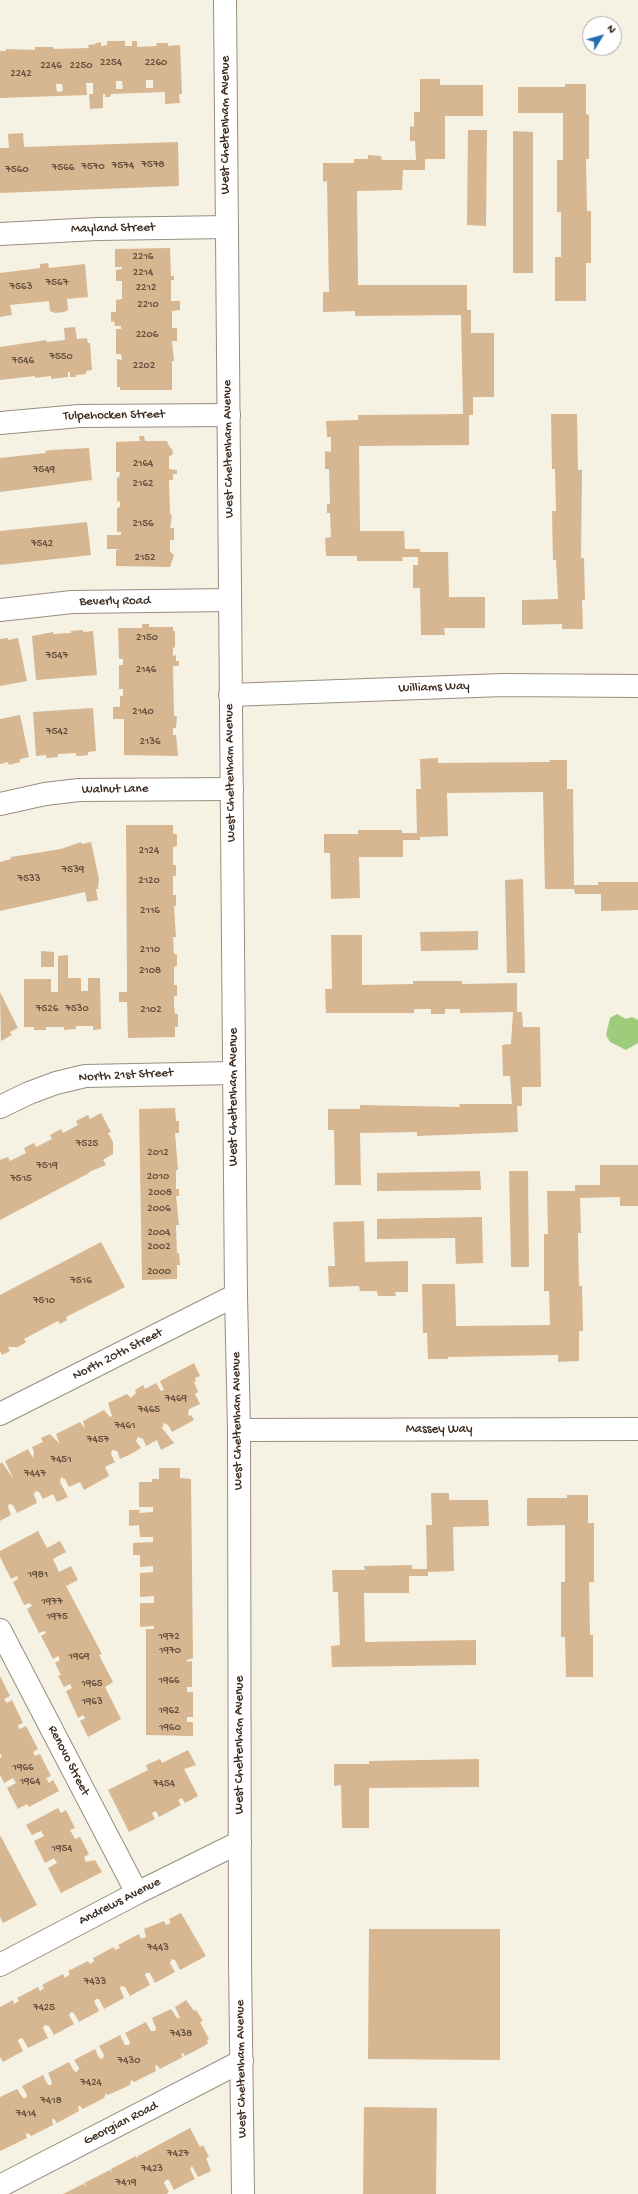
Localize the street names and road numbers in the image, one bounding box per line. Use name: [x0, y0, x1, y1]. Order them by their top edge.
street label: West Cheltenham Avenue: [218, 56, 234, 194]
street label: Mayland Street: [71, 220, 155, 238]
street label: West Cheltenham Avenue: [220, 380, 238, 518]
street label: Tulpehocken Street: [63, 407, 165, 425]
street label: Beverly Road: [79, 594, 151, 610]
street label: Williams Way: [398, 679, 470, 697]
street label: West Cheltenham Avenue: [222, 704, 240, 842]
street label: Walnut Lane: [82, 782, 148, 798]
street label: West Cheltenham Avenue: [226, 1028, 242, 1166]
street label: North 21st Street: [78, 1066, 174, 1086]
street label: North 20th Street: [70, 1326, 166, 1384]
street label: West Cheltenham Avenue: [229, 1352, 247, 1490]
street label: Massey Way: [406, 1422, 472, 1438]
street label: West Cheltenham Avenue: [232, 1676, 248, 1814]
street label: Renovo Street: [44, 1723, 92, 1799]
street label: Andrews Avenue: [76, 1875, 164, 1929]
street label: West Cheltenham Avenue: [233, 2000, 251, 2138]
street label: Georgian Road: [81, 2099, 161, 2149]

